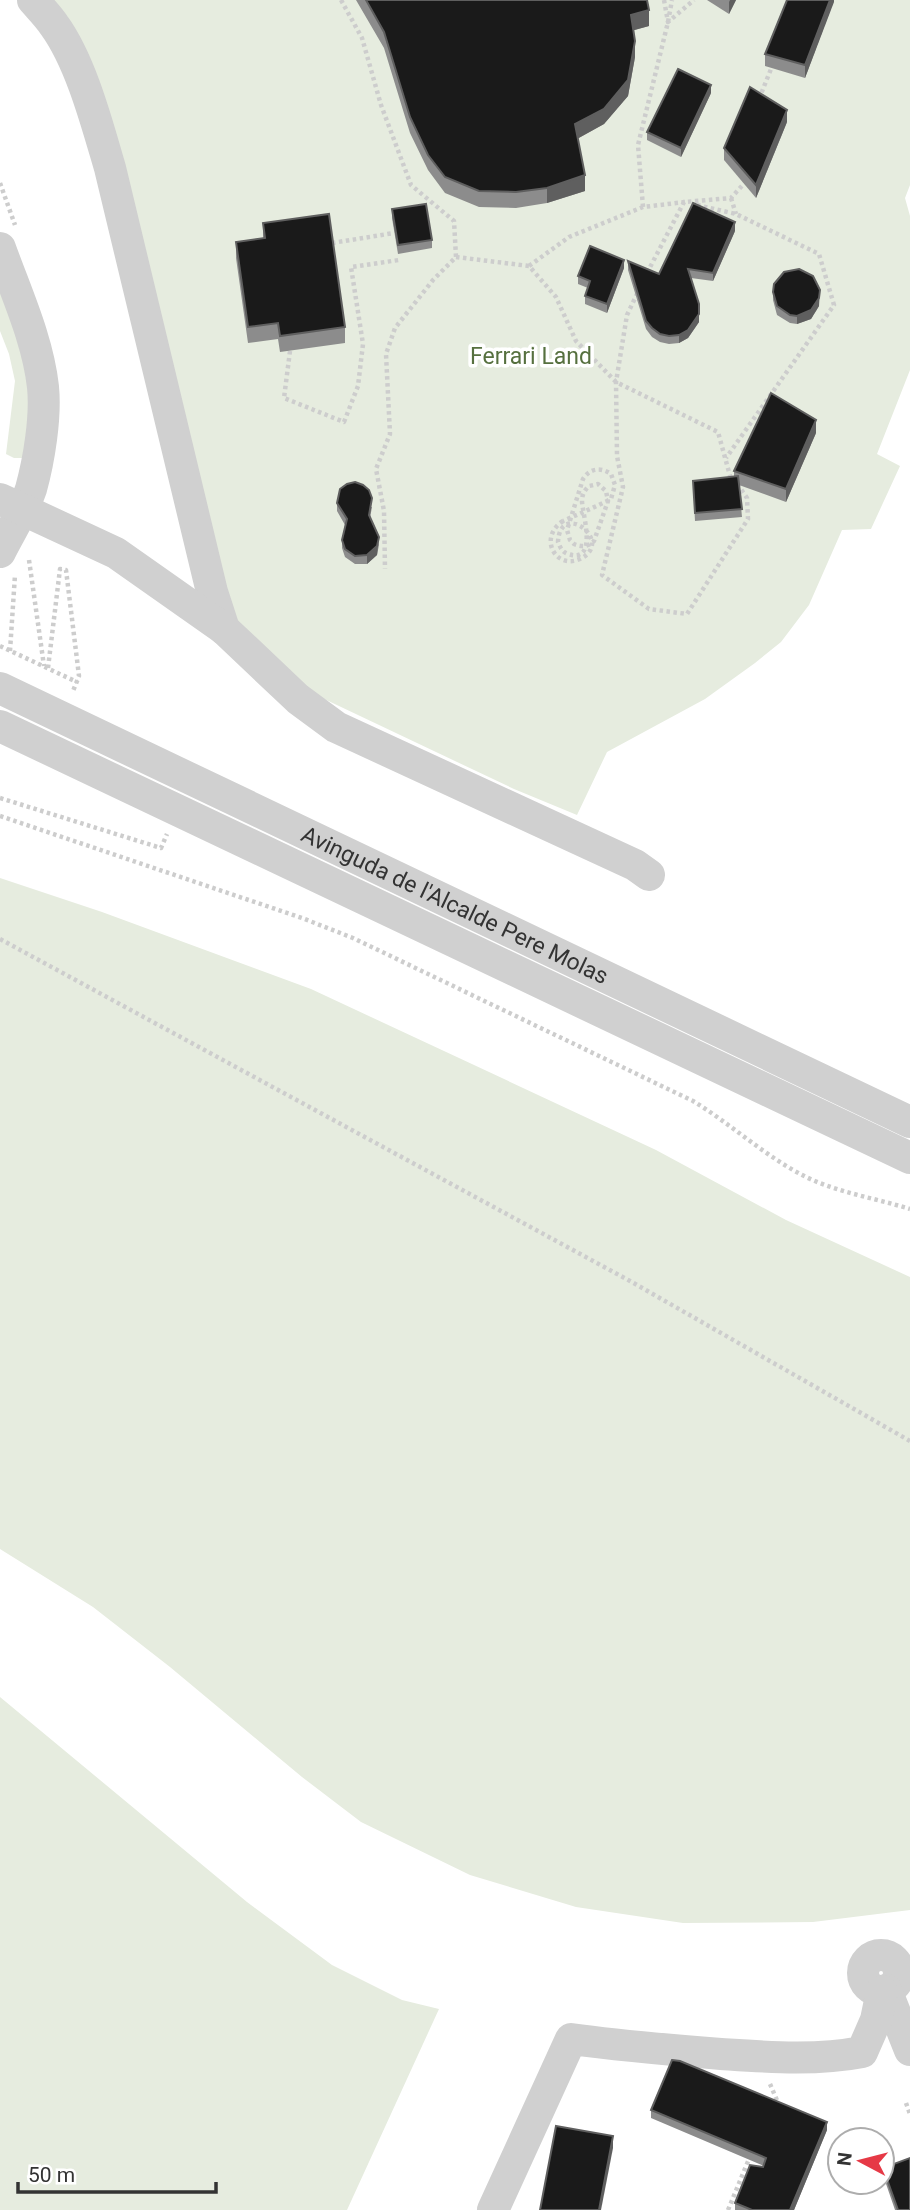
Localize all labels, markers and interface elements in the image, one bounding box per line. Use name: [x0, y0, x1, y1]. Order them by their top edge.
park label: Ferrari Land: [470, 343, 592, 370]
street label: Avinguda de l'Alcalde Pere Molas: [297, 820, 613, 990]
north arrow: [826, 2126, 896, 2196]
scale bar: [18, 2150, 215, 2194]
text: N: [832, 2151, 857, 2167]
text: 50 m: [28, 2163, 75, 2187]

